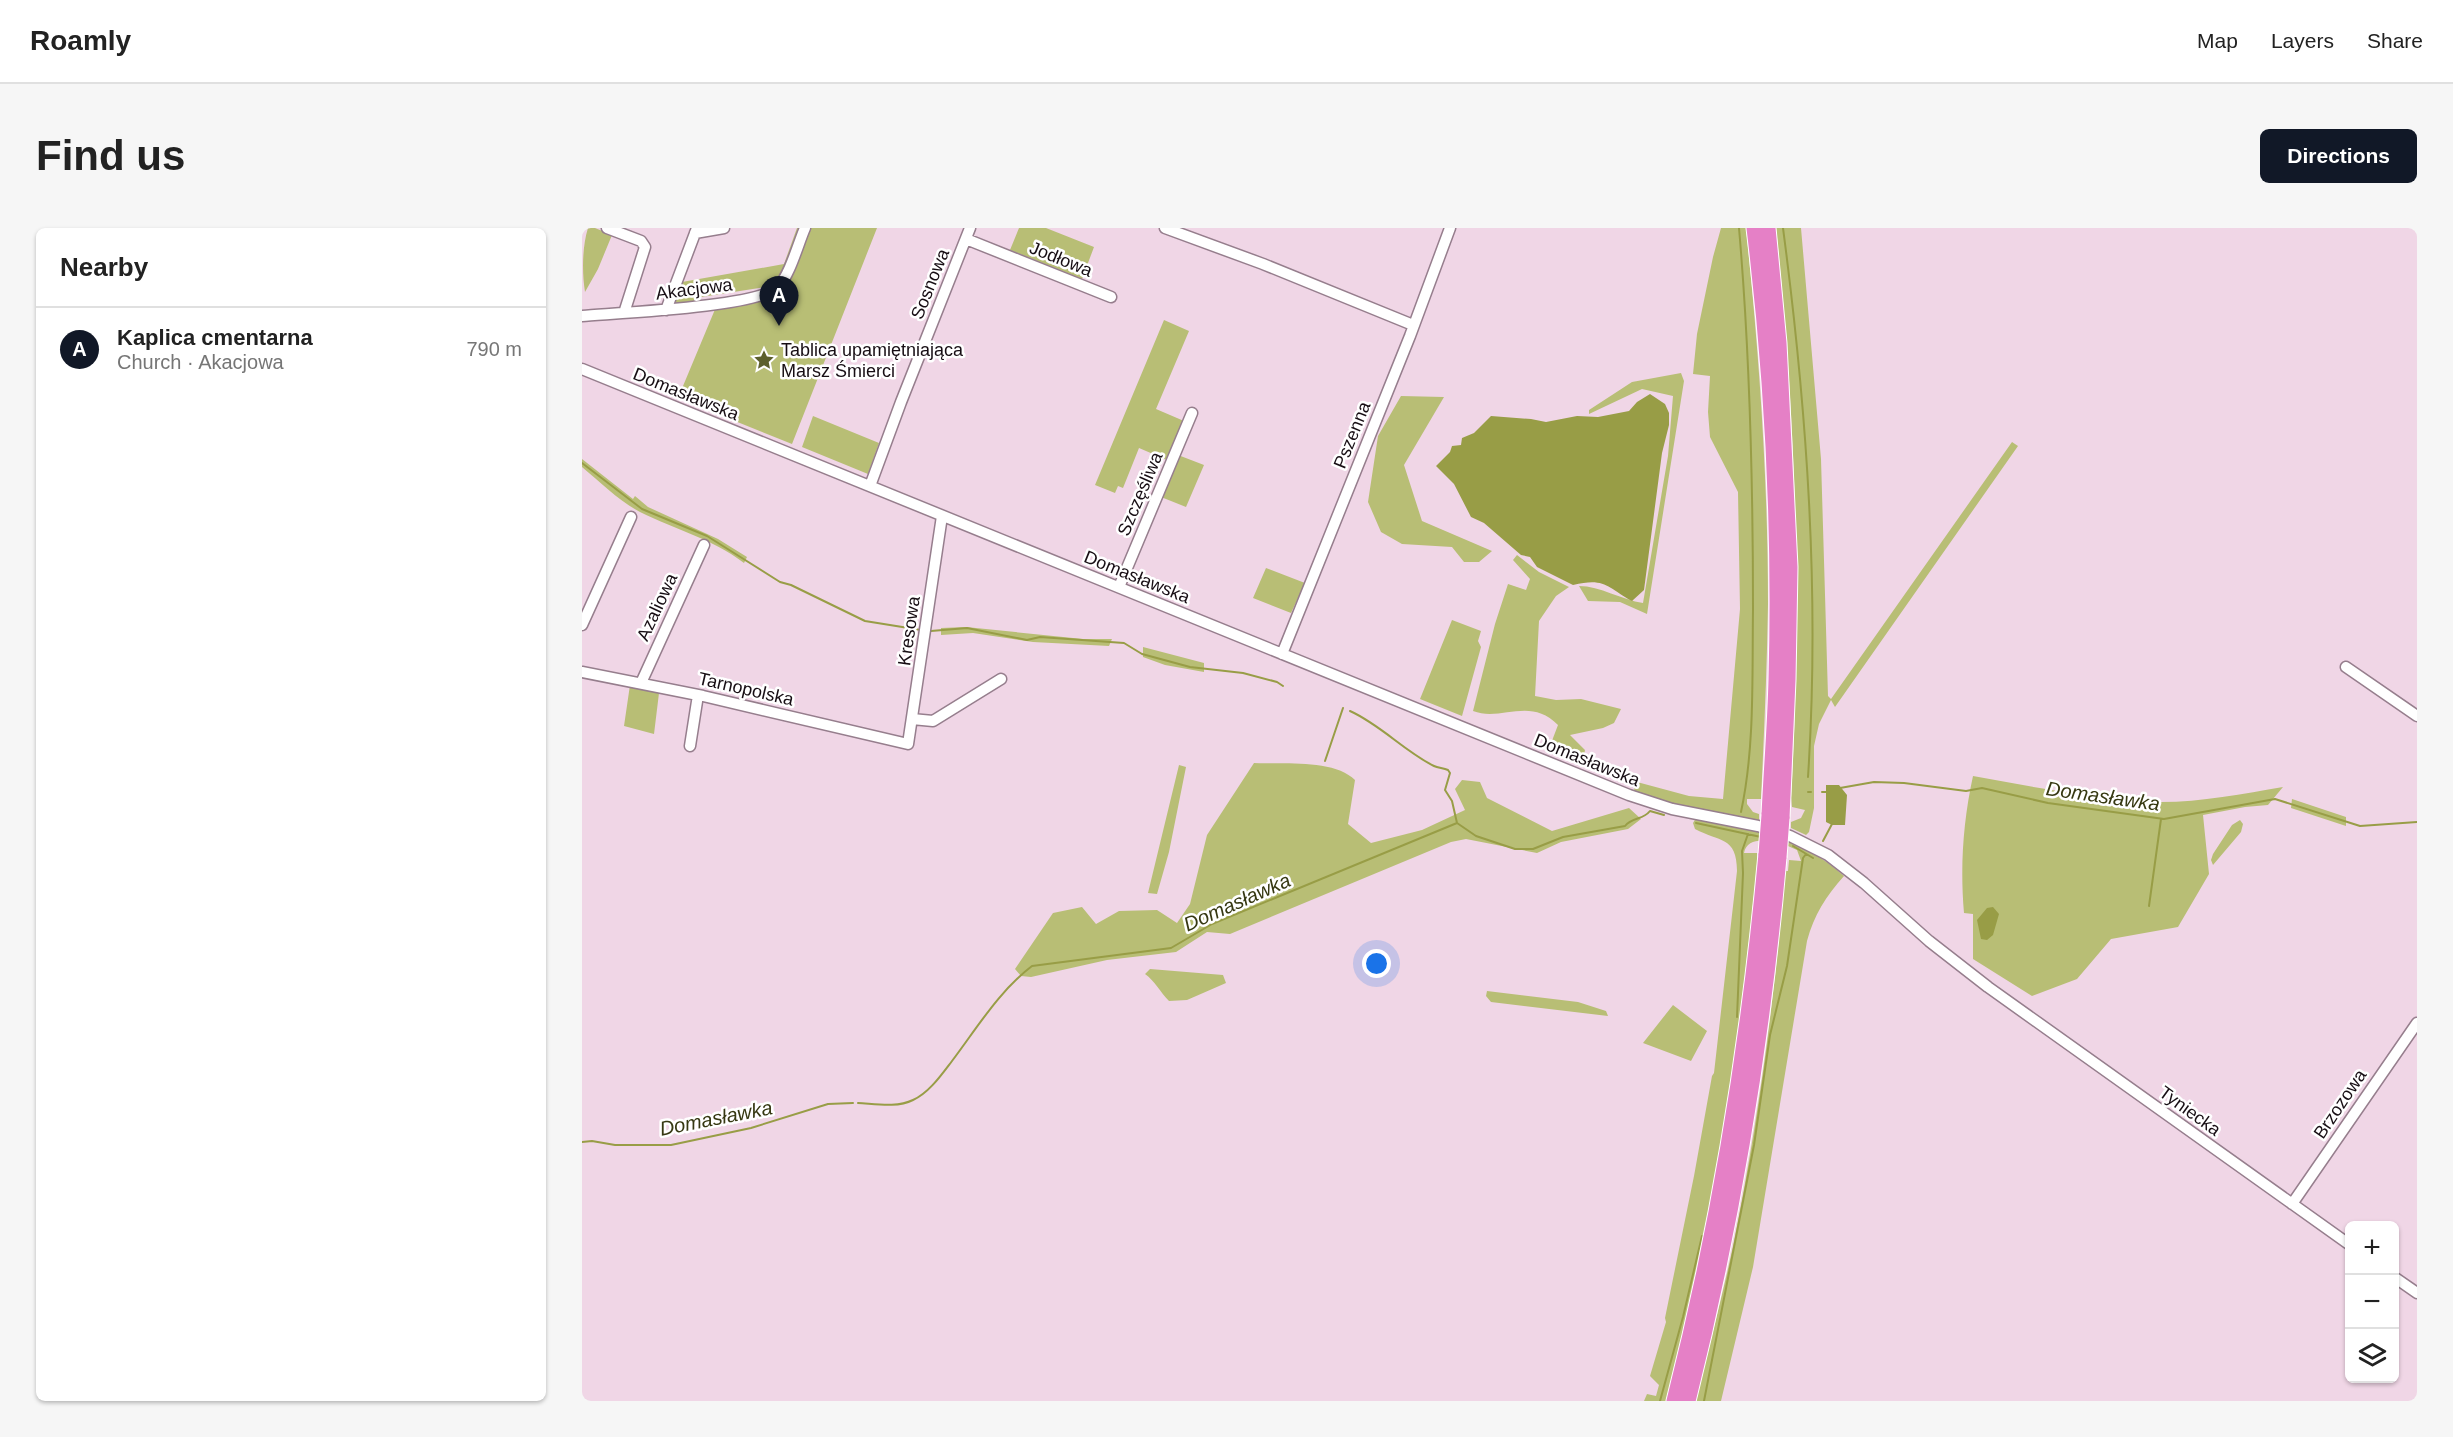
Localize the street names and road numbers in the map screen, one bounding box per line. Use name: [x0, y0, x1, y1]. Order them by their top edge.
street label: Jodłowa: [1027, 237, 1096, 281]
street label: Sosnowa: [907, 245, 954, 322]
street label: Akacjowa: [655, 274, 734, 304]
street label: Domasławska: [630, 364, 743, 425]
street label: Pszenna: [1330, 398, 1375, 471]
street label: Szczęśliwa: [1113, 448, 1167, 539]
street label: Domasławska: [1081, 547, 1194, 608]
street label: Azaliowa: [633, 569, 682, 644]
street label: Kresowa: [894, 594, 924, 667]
street label: Tarnopolska: [696, 668, 796, 710]
street label: Domasławska: [1531, 730, 1644, 791]
street label: Brzozowa: [2310, 1065, 2371, 1142]
street label: Tyniecka: [2155, 1082, 2225, 1141]

